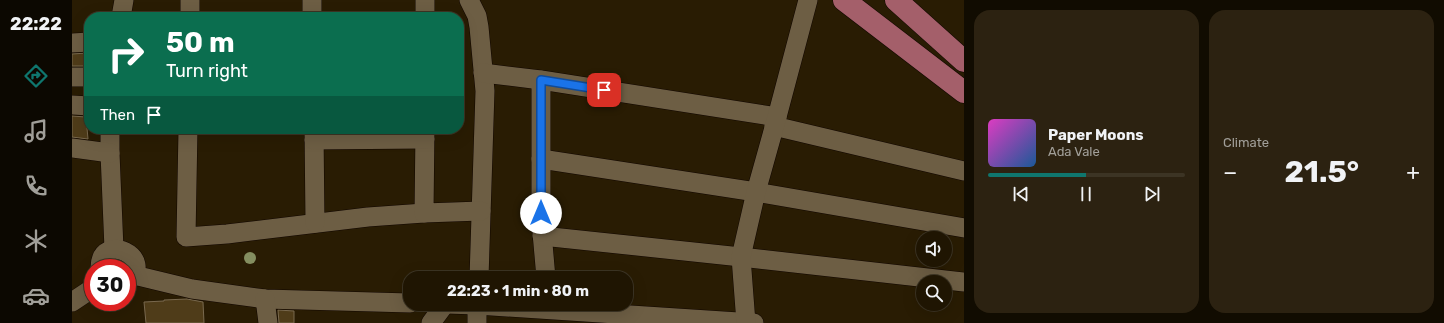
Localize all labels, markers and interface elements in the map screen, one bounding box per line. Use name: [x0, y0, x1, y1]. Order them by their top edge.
text: 22:22: [10, 13, 62, 35]
text: 50 m: [166, 26, 235, 59]
icon: right: [100, 28, 152, 80]
text: Turn right: [166, 60, 248, 82]
icon: directions: [22, 62, 50, 90]
pin: [587, 73, 621, 107]
icon: arrive: [593, 79, 615, 101]
icon: arrive: [143, 104, 165, 126]
text: Then: [100, 106, 135, 124]
icon: music: [22, 117, 50, 145]
text: Paper Moons: [1048, 126, 1144, 144]
text: Climate: [1223, 135, 1269, 150]
text: Ada Vale: [1048, 144, 1100, 159]
text: 21.5°: [1284, 154, 1359, 190]
text: −: [1223, 159, 1237, 186]
text: +: [1406, 159, 1420, 186]
icon: phone: [22, 172, 50, 200]
icon: previous: [1010, 183, 1032, 205]
icon: pause: [1075, 183, 1097, 205]
icon: next: [1141, 183, 1163, 205]
position arrow: [520, 192, 562, 234]
icon: climate: [22, 227, 50, 255]
map controls: [916, 231, 952, 311]
button: sound: [916, 231, 952, 267]
speed limit sign: 30: [84, 259, 136, 311]
button: search: [916, 275, 952, 311]
icon: car: [22, 282, 50, 310]
text: 22:23 · 1 min · 80 m: [447, 282, 589, 300]

